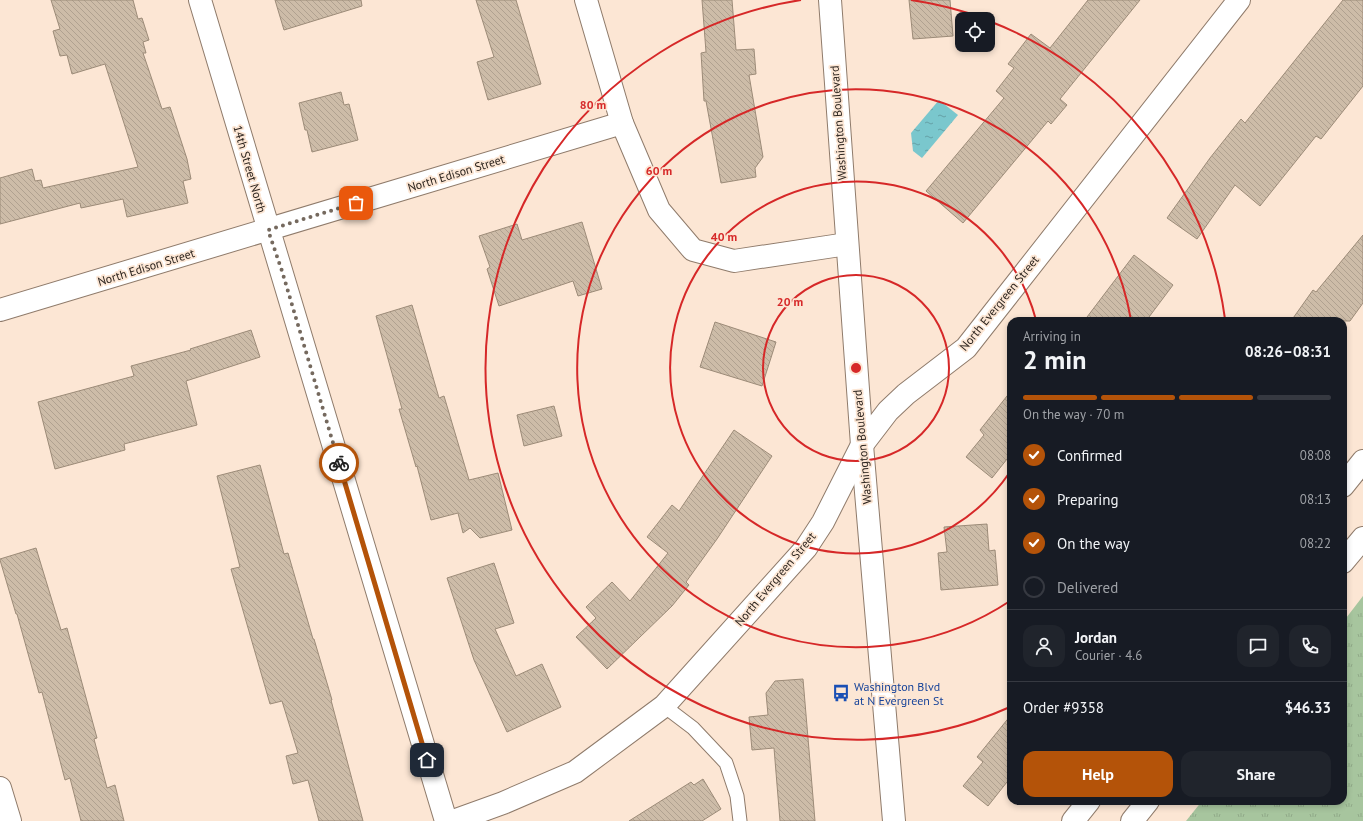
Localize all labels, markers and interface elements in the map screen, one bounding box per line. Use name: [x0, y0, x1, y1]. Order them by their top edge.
map controls: [955, 12, 995, 52]
button: locate: [955, 12, 995, 52]
street label: Washington Boulevard: [827, 65, 849, 181]
text: 80 m: [580, 97, 606, 112]
street label: 14th Street North: [230, 124, 270, 214]
street label: North Edison Street: [406, 151, 506, 195]
text: 60 m: [646, 163, 672, 178]
pin: [339, 186, 373, 220]
icon: bag: [345, 192, 367, 214]
text: 40 m: [711, 229, 737, 244]
street label: North Edison Street: [96, 245, 196, 289]
street label: North Evergreen Street: [956, 252, 1042, 354]
text: 20 m: [777, 294, 803, 309]
text: Arriving in: [1023, 328, 1081, 345]
text: 08:26–08:31: [1245, 342, 1331, 361]
text: 2 min: [1023, 343, 1086, 376]
centre of rings: [849, 361, 863, 375]
street label: Washington Boulevard: [850, 389, 874, 505]
text: On the way · 70 m: [1023, 406, 1124, 423]
courier: [319, 443, 359, 483]
icon: check: [1023, 444, 1045, 466]
text: Confirmed: [1057, 446, 1122, 465]
text: 08:08: [1300, 447, 1331, 464]
icon: bike: [328, 452, 350, 474]
icon: check: [1023, 488, 1045, 510]
text: Preparing: [1057, 490, 1119, 509]
text: 08:13: [1300, 491, 1331, 508]
street label: North Evergreen Street: [731, 529, 819, 629]
icon: check: [1023, 532, 1045, 554]
text: On the way: [1057, 534, 1130, 553]
text: 08:22: [1300, 535, 1331, 552]
text: Delivered: [1057, 578, 1118, 597]
button: person: [1023, 625, 1065, 667]
button: chat: [1237, 625, 1279, 667]
button: phone: [1289, 625, 1331, 667]
text: Jordan: [1075, 628, 1117, 647]
text: Courier · 4.6: [1075, 647, 1142, 664]
place label: Washington Blvd at N Evergreen St: [854, 679, 944, 708]
bus stop icon: Washington Blvd at N Evergreen St: [831, 683, 851, 703]
text: Order #9358: [1023, 698, 1104, 717]
text: $46.33: [1285, 698, 1331, 717]
pin: [410, 743, 444, 777]
icon: home: [416, 749, 438, 771]
button: Help: [1023, 751, 1173, 797]
button: Share: [1181, 751, 1331, 797]

